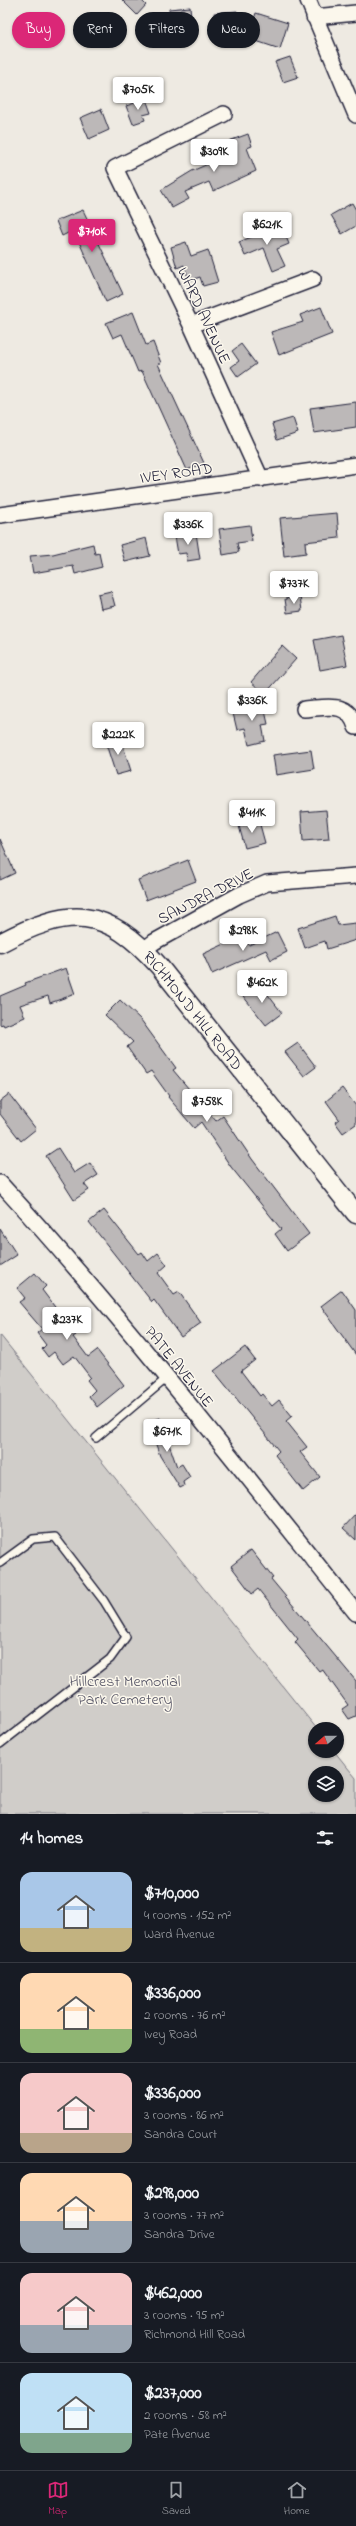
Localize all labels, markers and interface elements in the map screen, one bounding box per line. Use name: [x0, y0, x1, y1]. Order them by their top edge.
chip: Buy: [12, 12, 65, 48]
chip: Rent: [73, 12, 127, 48]
chip: Filters: [135, 12, 199, 48]
chip: New: [207, 12, 260, 48]
pin: $705K: [110, 77, 166, 111]
text: $705K: [122, 80, 154, 99]
pin: $309K: [186, 139, 242, 173]
text: $309K: [199, 142, 229, 161]
pin: $621K: [239, 212, 295, 246]
text: $621K: [252, 215, 282, 234]
pin: $710K: [64, 219, 120, 253]
text: $710K: [77, 222, 107, 241]
street label: WARD AVENUE: [170, 263, 236, 368]
street label: IVEY ROAD: [138, 457, 214, 491]
pin: $336K: [160, 512, 216, 546]
text: $336K: [173, 515, 203, 534]
pin: $737K: [266, 571, 322, 605]
text: $737K: [279, 574, 309, 593]
pin: $336K: [224, 688, 280, 722]
text: $336K: [237, 691, 267, 710]
pin: $222K: [90, 722, 146, 756]
text: $222K: [101, 725, 135, 744]
pin: $411K: [224, 800, 280, 834]
text: $411K: [238, 803, 266, 822]
street label: SANDRA DRIVE: [154, 862, 258, 931]
pin: $298K: [215, 918, 271, 952]
text: $298K: [228, 921, 258, 940]
street label: RICHMOND HILL ROAD: [137, 946, 248, 1076]
pin: $462K: [234, 970, 290, 1004]
text: $462K: [246, 973, 278, 992]
pin: $758K: [179, 1089, 235, 1123]
text: $758K: [191, 1092, 223, 1111]
pin: $237K: [39, 1307, 95, 1341]
text: $237K: [51, 1310, 83, 1329]
street label: PATE AVENUE: [138, 1321, 219, 1413]
pin: $671K: [139, 1419, 195, 1453]
text: $671K: [152, 1422, 182, 1441]
park label: Hillcrest Memorial Park Cemetery: [69, 1670, 181, 1712]
north arrow: [308, 1722, 344, 1758]
map controls: [308, 1722, 344, 1802]
button: layers: [308, 1766, 344, 1802]
text: 14 homes: [20, 1826, 83, 1851]
icon: filters: [314, 1827, 336, 1849]
text: $710,000: [144, 1881, 199, 1906]
icon: home: [52, 1888, 100, 1936]
text: 4 rooms · 152 m²: [144, 1906, 231, 1925]
text: Ward Avenue: [144, 1925, 215, 1944]
text: $336,000: [144, 1981, 201, 2006]
icon: home: [52, 1989, 100, 2037]
text: 2 rooms · 76 m²: [144, 2006, 226, 2025]
text: Ivey Road: [144, 2025, 197, 2044]
text: $336,000: [144, 2081, 201, 2106]
icon: home: [52, 2089, 100, 2137]
text: 3 rooms · 86 m²: [144, 2106, 224, 2125]
text: Sandra Court: [144, 2125, 217, 2144]
text: $298,000: [144, 2181, 199, 2206]
icon: home: [52, 2189, 100, 2237]
text: 3 rooms · 77 m²: [144, 2206, 224, 2225]
text: Sandra Drive: [144, 2225, 215, 2244]
text: $462,000: [144, 2281, 202, 2306]
icon: home: [52, 2289, 100, 2337]
text: 3 rooms · 95 m²: [144, 2306, 225, 2325]
text: Richmond Hill Road: [144, 2325, 245, 2344]
text: $237,000: [144, 2381, 202, 2406]
icon: home: [52, 2389, 100, 2437]
text: 2 rooms · 58 m²: [144, 2406, 227, 2425]
text: Pate Avenue: [144, 2425, 210, 2444]
tab: Map: [47, 2479, 69, 2519]
tab: Saved: [162, 2479, 191, 2519]
tab: Home: [284, 2479, 309, 2519]

